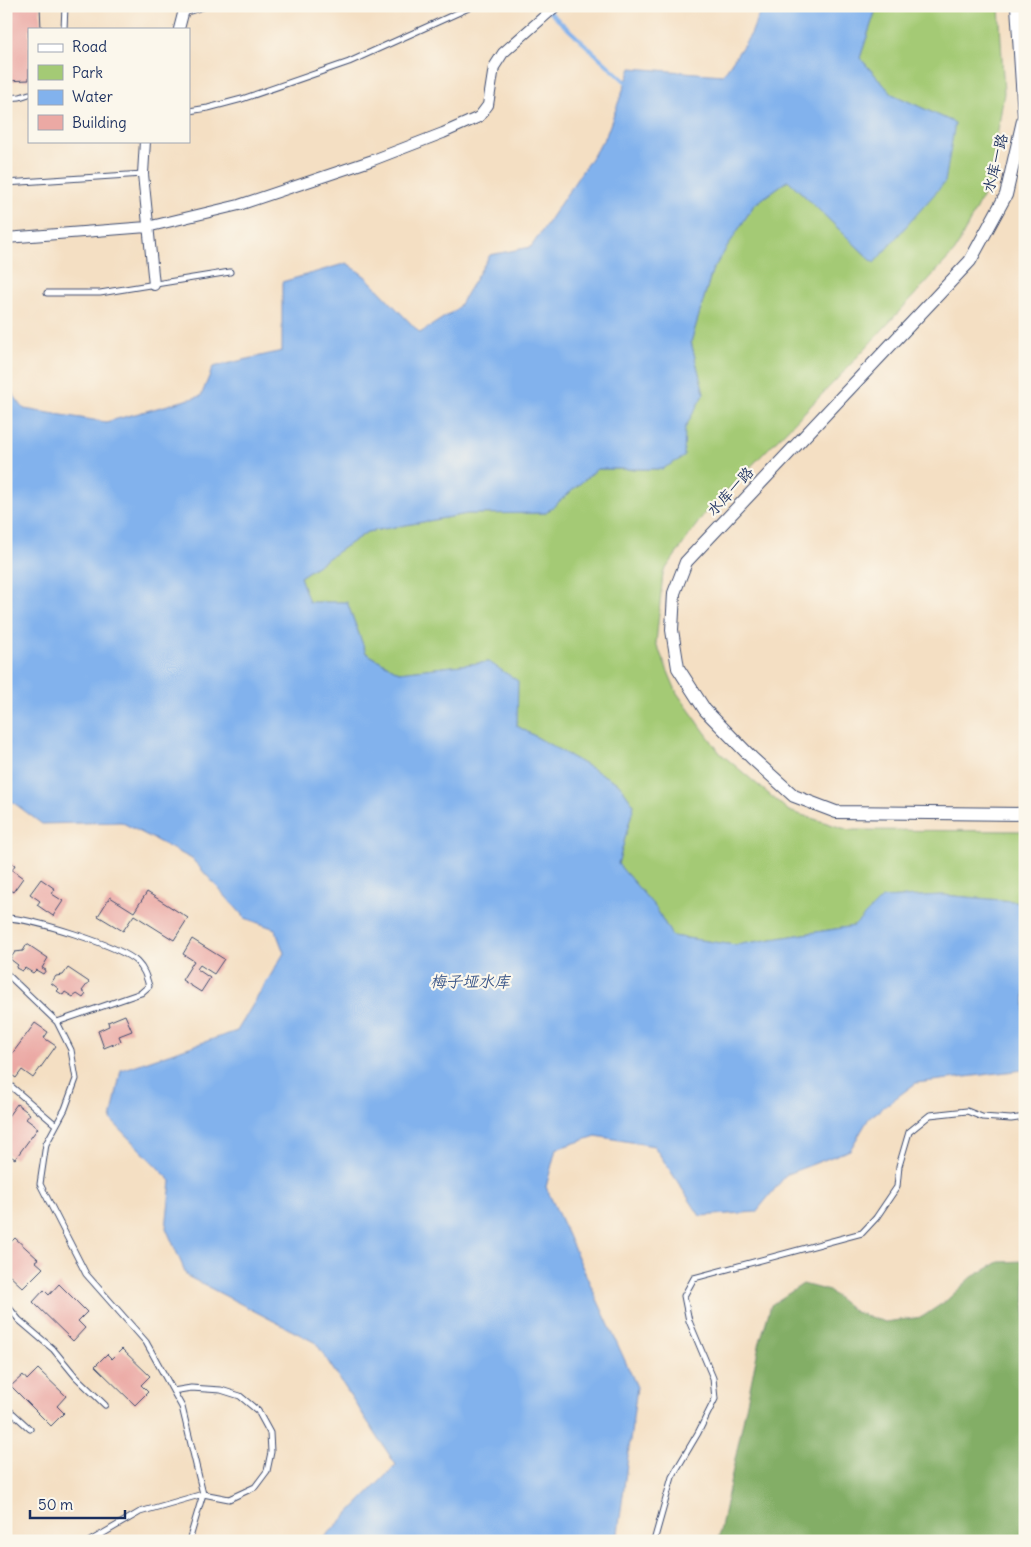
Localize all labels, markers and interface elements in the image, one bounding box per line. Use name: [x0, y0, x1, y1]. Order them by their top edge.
legend: [28, 28, 190, 142]
text: Road: [72, 37, 107, 56]
text: Park: [72, 63, 103, 82]
text: Water: [72, 87, 113, 106]
text: Building: [72, 113, 127, 132]
street label: 水库一路: [979, 132, 1011, 194]
street label: 水库一路: [703, 463, 757, 519]
water label: 梅子垭水库: [430, 971, 512, 991]
scale bar: [30, 1487, 125, 1519]
text: 50 m: [38, 1495, 73, 1514]

